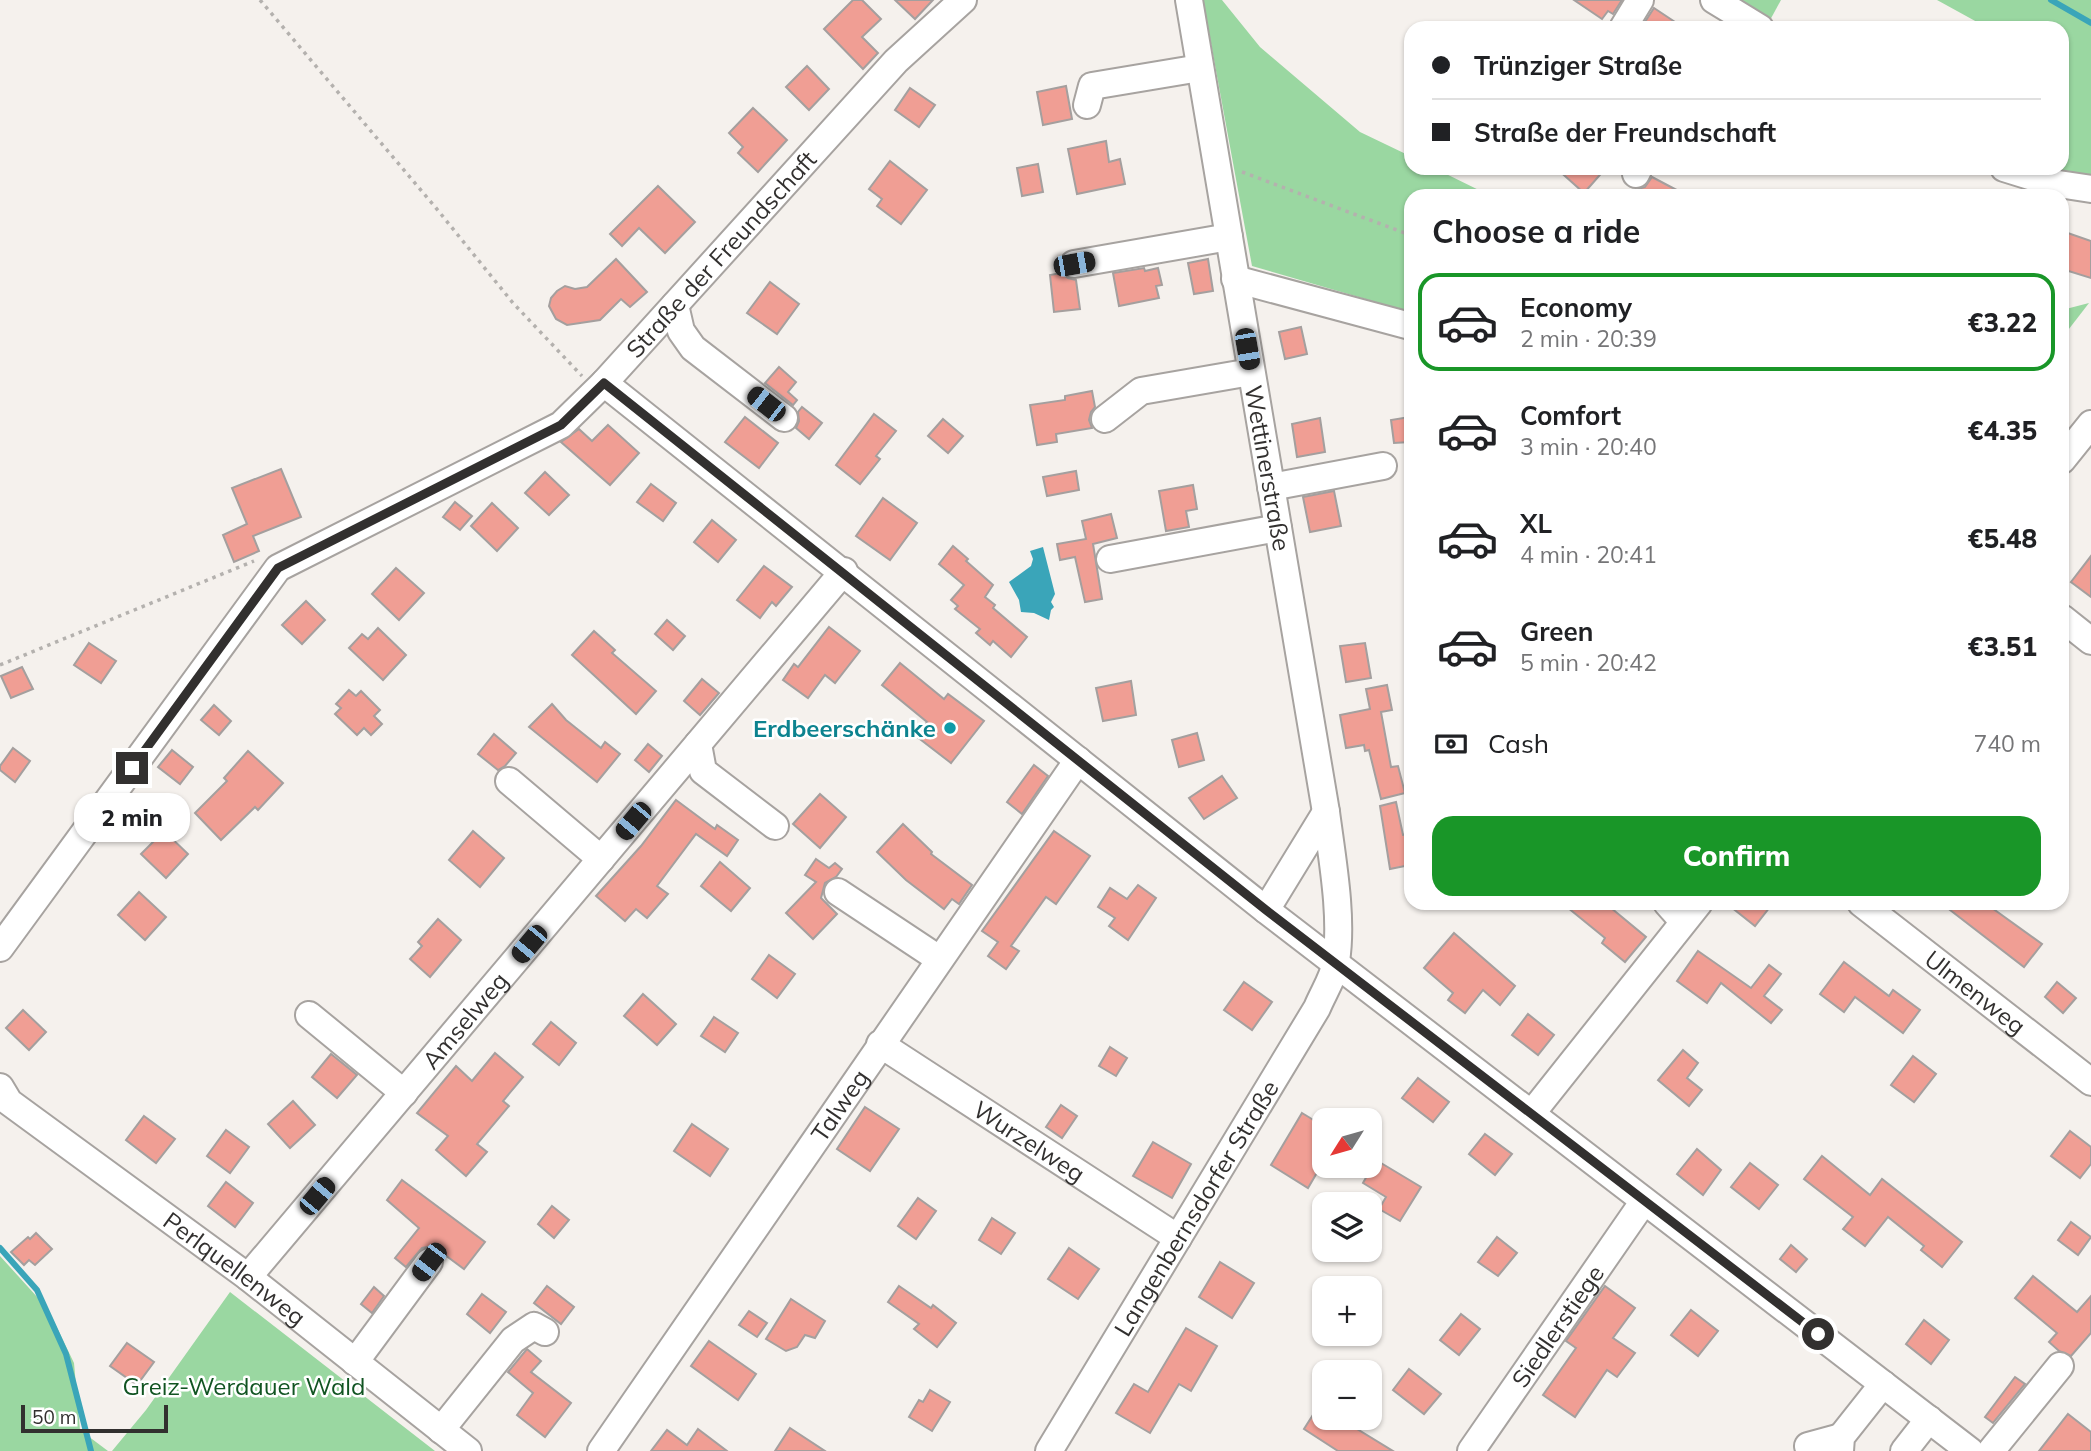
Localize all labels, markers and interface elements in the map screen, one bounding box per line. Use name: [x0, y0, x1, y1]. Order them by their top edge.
text: Trünziger Straße: [1474, 49, 1682, 82]
text: Straße der Freundschaft: [1474, 116, 1776, 149]
street label: Straße der Freundschaft: [619, 144, 822, 364]
text: Choose a ride: [1432, 211, 1640, 251]
car: [1052, 250, 1097, 278]
icon: car: [1436, 291, 1499, 354]
text: Economy: [1520, 291, 1632, 324]
text: €3.22: [1968, 306, 2037, 339]
text: 2 min · 20:39: [1520, 324, 1657, 353]
car: [1234, 326, 1261, 372]
car: [743, 383, 790, 425]
street label: Wettinerstraße: [1239, 383, 1297, 553]
icon: car: [1436, 399, 1499, 462]
text: Comfort: [1520, 399, 1621, 432]
text: €4.35: [1968, 414, 2037, 447]
text: 3 min · 20:40: [1520, 432, 1657, 461]
icon: car: [1436, 507, 1499, 570]
text: XL: [1520, 507, 1552, 540]
text: €5.48: [1968, 522, 2037, 555]
text: 4 min · 20:41: [1520, 540, 1657, 569]
icon: car: [1436, 615, 1499, 678]
text: Green: [1520, 615, 1593, 648]
text: €3.51: [1968, 630, 2037, 663]
text: 5 min · 20:42: [1520, 648, 1657, 677]
place label: Erdbeerschänke: [753, 713, 936, 743]
marker: Erdbeerschänke: [942, 720, 958, 736]
icon: cash: [1432, 725, 1470, 763]
text: Cash: [1488, 727, 1549, 760]
text: 740 m: [1973, 729, 2041, 758]
route end: [116, 752, 148, 784]
callout: 2 min: [74, 792, 190, 842]
car: [612, 798, 655, 844]
text: 2 min: [101, 803, 163, 832]
button: Confirm: [1432, 816, 2041, 896]
car: [508, 921, 551, 967]
street label: Ulmenweg: [1919, 943, 2032, 1041]
street label: Amselweg: [415, 966, 514, 1075]
street label: Talweg: [804, 1063, 875, 1147]
street label: Langenbernsdorfer Straße: [1107, 1075, 1285, 1341]
street label: Wurzelweg: [968, 1094, 1091, 1188]
north arrow: [1312, 1108, 1382, 1178]
map controls: [1312, 1108, 1382, 1430]
car: [296, 1173, 339, 1219]
button: layers: [1312, 1192, 1382, 1262]
street label: Perlquellenweg: [158, 1205, 312, 1332]
car: [408, 1239, 451, 1285]
street label: Siedlerstiege: [1505, 1259, 1610, 1393]
button: +: [1312, 1276, 1382, 1346]
route start: [1802, 1318, 1834, 1350]
button: −: [1312, 1360, 1382, 1430]
park label: Greiz-Werdauer Wald: [123, 1371, 365, 1401]
scale bar: [21, 1402, 168, 1434]
text: 50 m: [32, 1405, 76, 1429]

